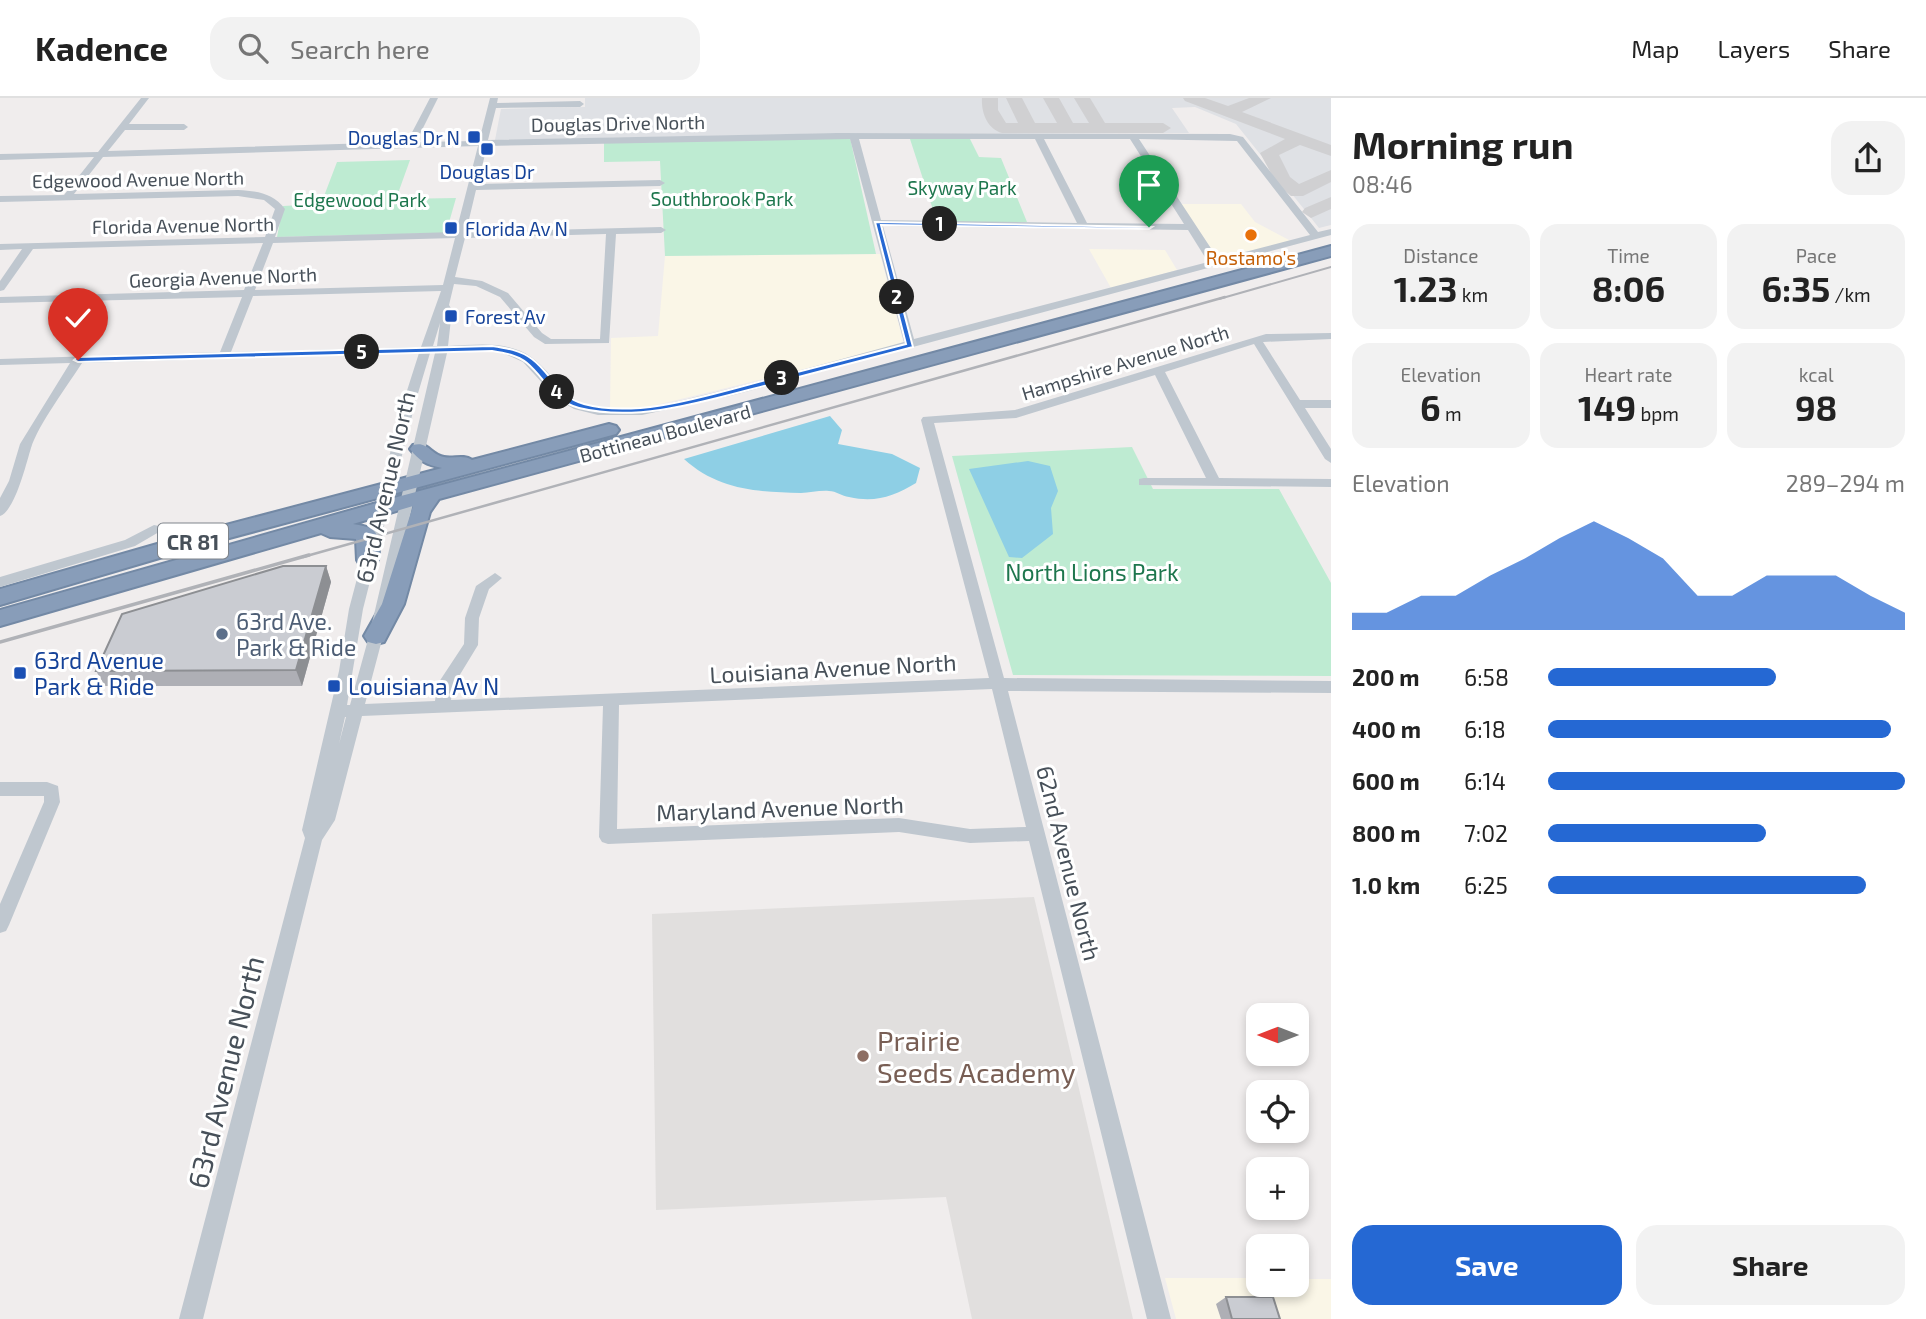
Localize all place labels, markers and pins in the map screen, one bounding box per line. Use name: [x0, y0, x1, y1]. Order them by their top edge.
place label: Douglas Dr N: [348, 126, 460, 149]
marker: Douglas Dr N: [466, 129, 482, 145]
marker: Douglas Dr: [479, 141, 495, 157]
pin: [1119, 155, 1179, 227]
place label: Douglas Dr: [439, 160, 535, 183]
pin: 1: [922, 206, 958, 242]
place label: Florida Av N: [465, 217, 568, 240]
marker: Florida Av N: [443, 220, 459, 236]
marker: Rostamo's: [1243, 227, 1259, 243]
place label: Rostamo's: [1206, 246, 1296, 269]
pin: 2: [880, 280, 914, 314]
pin: [48, 288, 108, 360]
place label: Forest Av: [465, 305, 545, 328]
marker: Forest Av: [443, 308, 459, 324]
pin: 5: [344, 334, 380, 370]
pin: 3: [764, 360, 800, 396]
pin: 4: [540, 374, 574, 410]
place label: 63rd Ave. Park & Ride: [236, 607, 356, 661]
marker: 63rd Ave. Park & Ride: [214, 626, 230, 642]
place label: 63rd Avenue Park & Ride: [34, 646, 164, 700]
marker: 63rd Avenue Park & Ride: [12, 665, 28, 681]
place label: Louisiana Av N: [348, 672, 499, 700]
marker: Louisiana Av N: [326, 678, 342, 694]
place label: Prairie Seeds Academy: [877, 1023, 1076, 1089]
marker: Prairie Seeds Academy: [855, 1048, 871, 1064]

